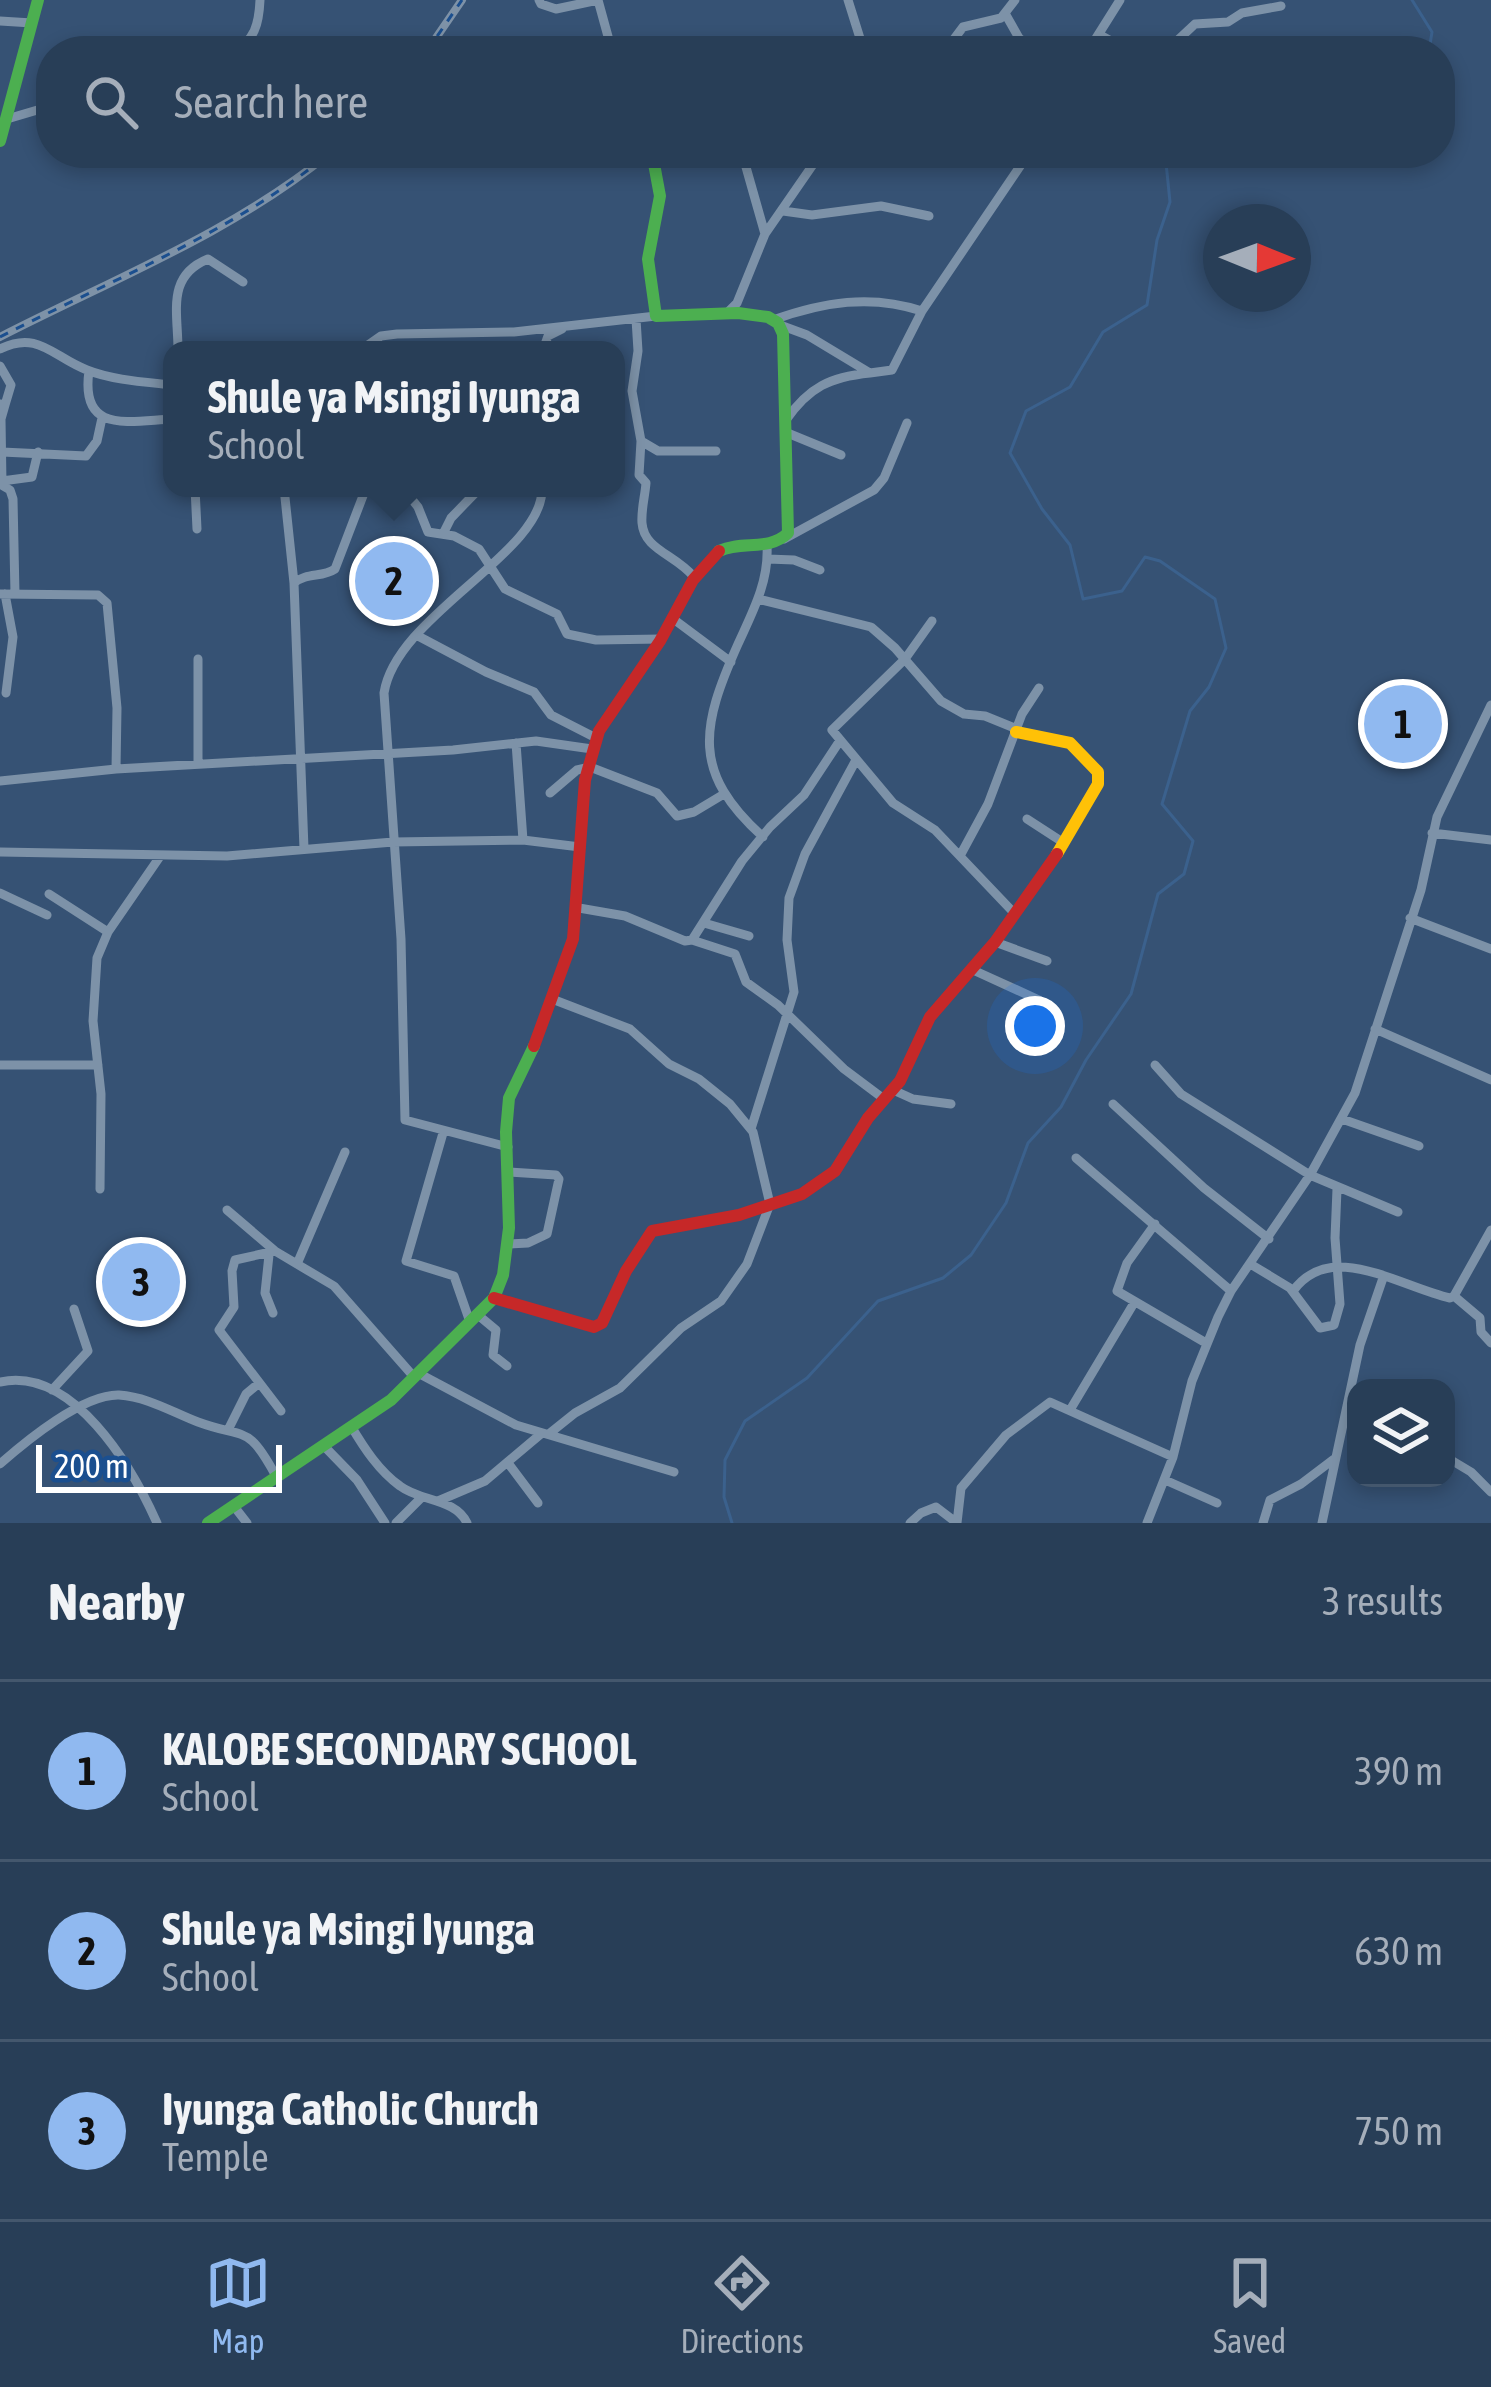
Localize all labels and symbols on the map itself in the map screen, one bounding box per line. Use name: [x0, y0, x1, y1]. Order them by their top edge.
north arrow: [1203, 204, 1311, 312]
pin: 2: [355, 536, 433, 626]
pin: 1: [1364, 679, 1442, 769]
your location: [1005, 996, 1065, 1056]
pin: 3: [102, 1237, 180, 1327]
scale bar: [36, 1439, 282, 1492]

